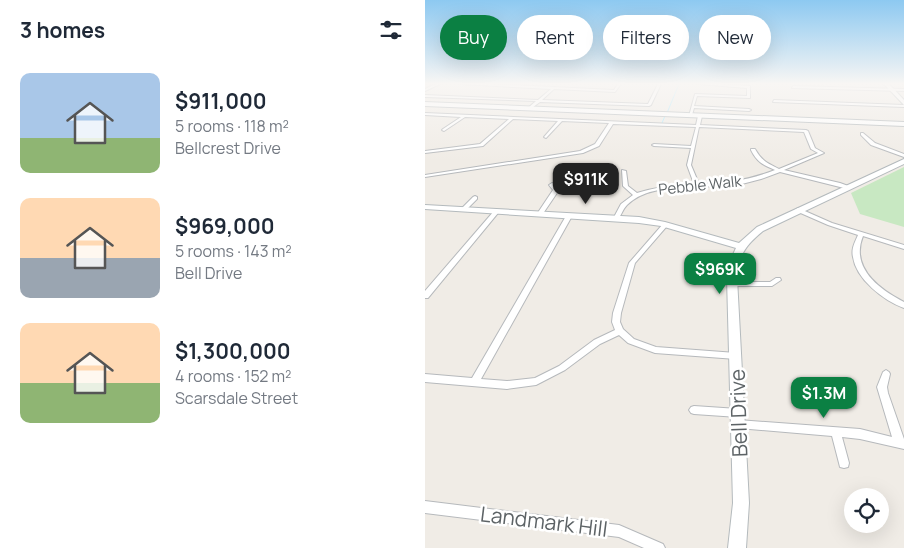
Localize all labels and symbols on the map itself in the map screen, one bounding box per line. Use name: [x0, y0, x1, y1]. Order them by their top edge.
pin: $911K: [551, 162, 621, 205]
street label: Pebble Walk: [657, 170, 743, 200]
pin: $969K: [685, 252, 755, 295]
street label: Bell Drive: [722, 368, 754, 458]
pin: $1.3M: [789, 376, 859, 419]
street label: Landmark Hill: [479, 499, 609, 543]

